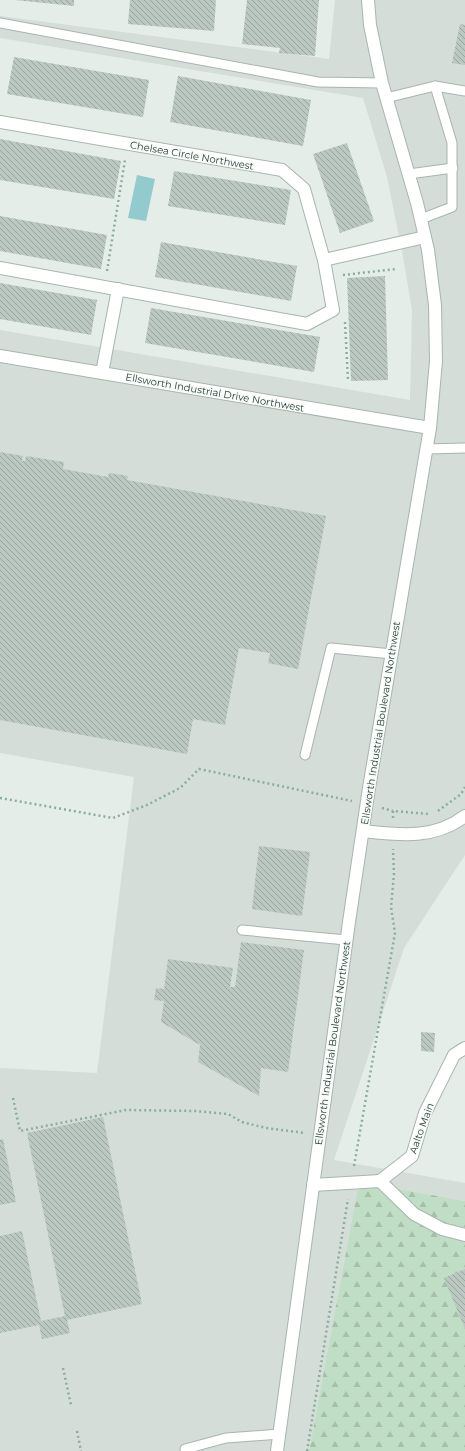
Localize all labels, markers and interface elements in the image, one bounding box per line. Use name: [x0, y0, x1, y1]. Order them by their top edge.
street label: Chelsea Circle Northwest: [129, 138, 255, 173]
street label: Ellsworth Industrial Drive Northwest: [125, 370, 305, 415]
street label: Ellsworth Industrial Boulevard Northwest: [358, 620, 403, 826]
street label: Ellsworth Industrial Boulevard Northwest: [312, 940, 353, 1146]
street label: Aalto Main: [406, 1101, 437, 1155]

